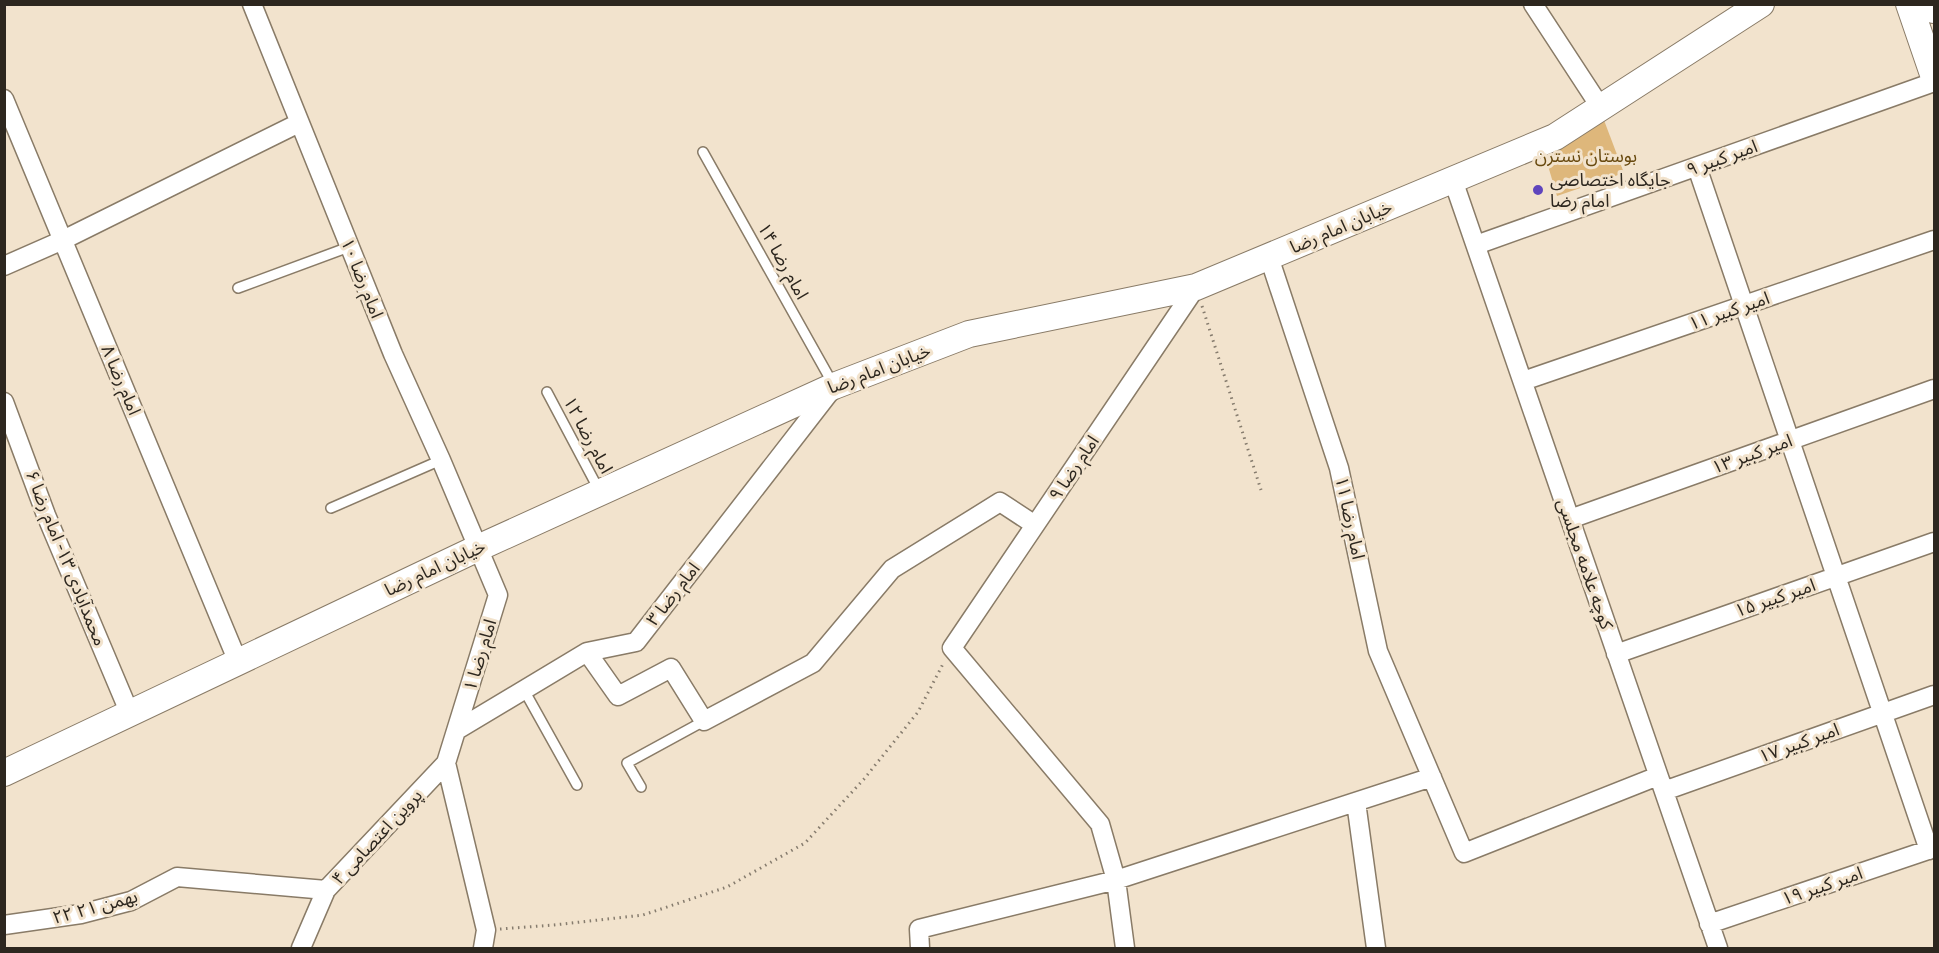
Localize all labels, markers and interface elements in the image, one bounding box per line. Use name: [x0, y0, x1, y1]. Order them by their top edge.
street label: امیر کبیر ۹: [1684, 135, 1760, 181]
park label: بوستان نسترن: [1535, 145, 1637, 167]
place label: جایگاه اختصاصی امام رضا: [1550, 169, 1671, 215]
marker: جایگاه اختصاصی امام رضا: [1531, 183, 1545, 197]
street label: خیابان امام رضا: [1287, 196, 1397, 261]
street label: امام رضا ۱۴: [750, 219, 813, 305]
street label: امام رضا ۱۰: [333, 235, 388, 322]
street label: امیر کبیر ۱۱: [1686, 287, 1772, 335]
street label: خیابان امام رضا: [824, 339, 935, 402]
street label: امام رضا ۸: [94, 342, 146, 420]
street label: امام رضا ۱۲: [556, 393, 618, 479]
street label: امیر کبیر ۱۳: [1709, 429, 1795, 479]
street label: امام رضا ۹: [1044, 431, 1106, 507]
street label: محمدآبادی ۱۳- امام رضا ۶: [18, 467, 111, 650]
street label: امام رضا ۱۱: [1328, 474, 1370, 562]
street label: کوچه علامه مجلسی: [1552, 496, 1618, 633]
street label: خیابان امام رضا: [381, 535, 490, 604]
street label: امام رضا ۳: [642, 558, 707, 632]
street label: امیر کبیر ۱۵: [1732, 574, 1818, 622]
street label: امام رضا ۱: [459, 616, 504, 695]
street label: امیر کبیر ۱۷: [1756, 718, 1842, 768]
street label: پروین اعتصامی ۴: [327, 785, 427, 890]
street label: امیر کبیر ۱۹: [1779, 862, 1865, 910]
street label: ۲۲ بهمن ۲۱: [50, 885, 140, 929]

